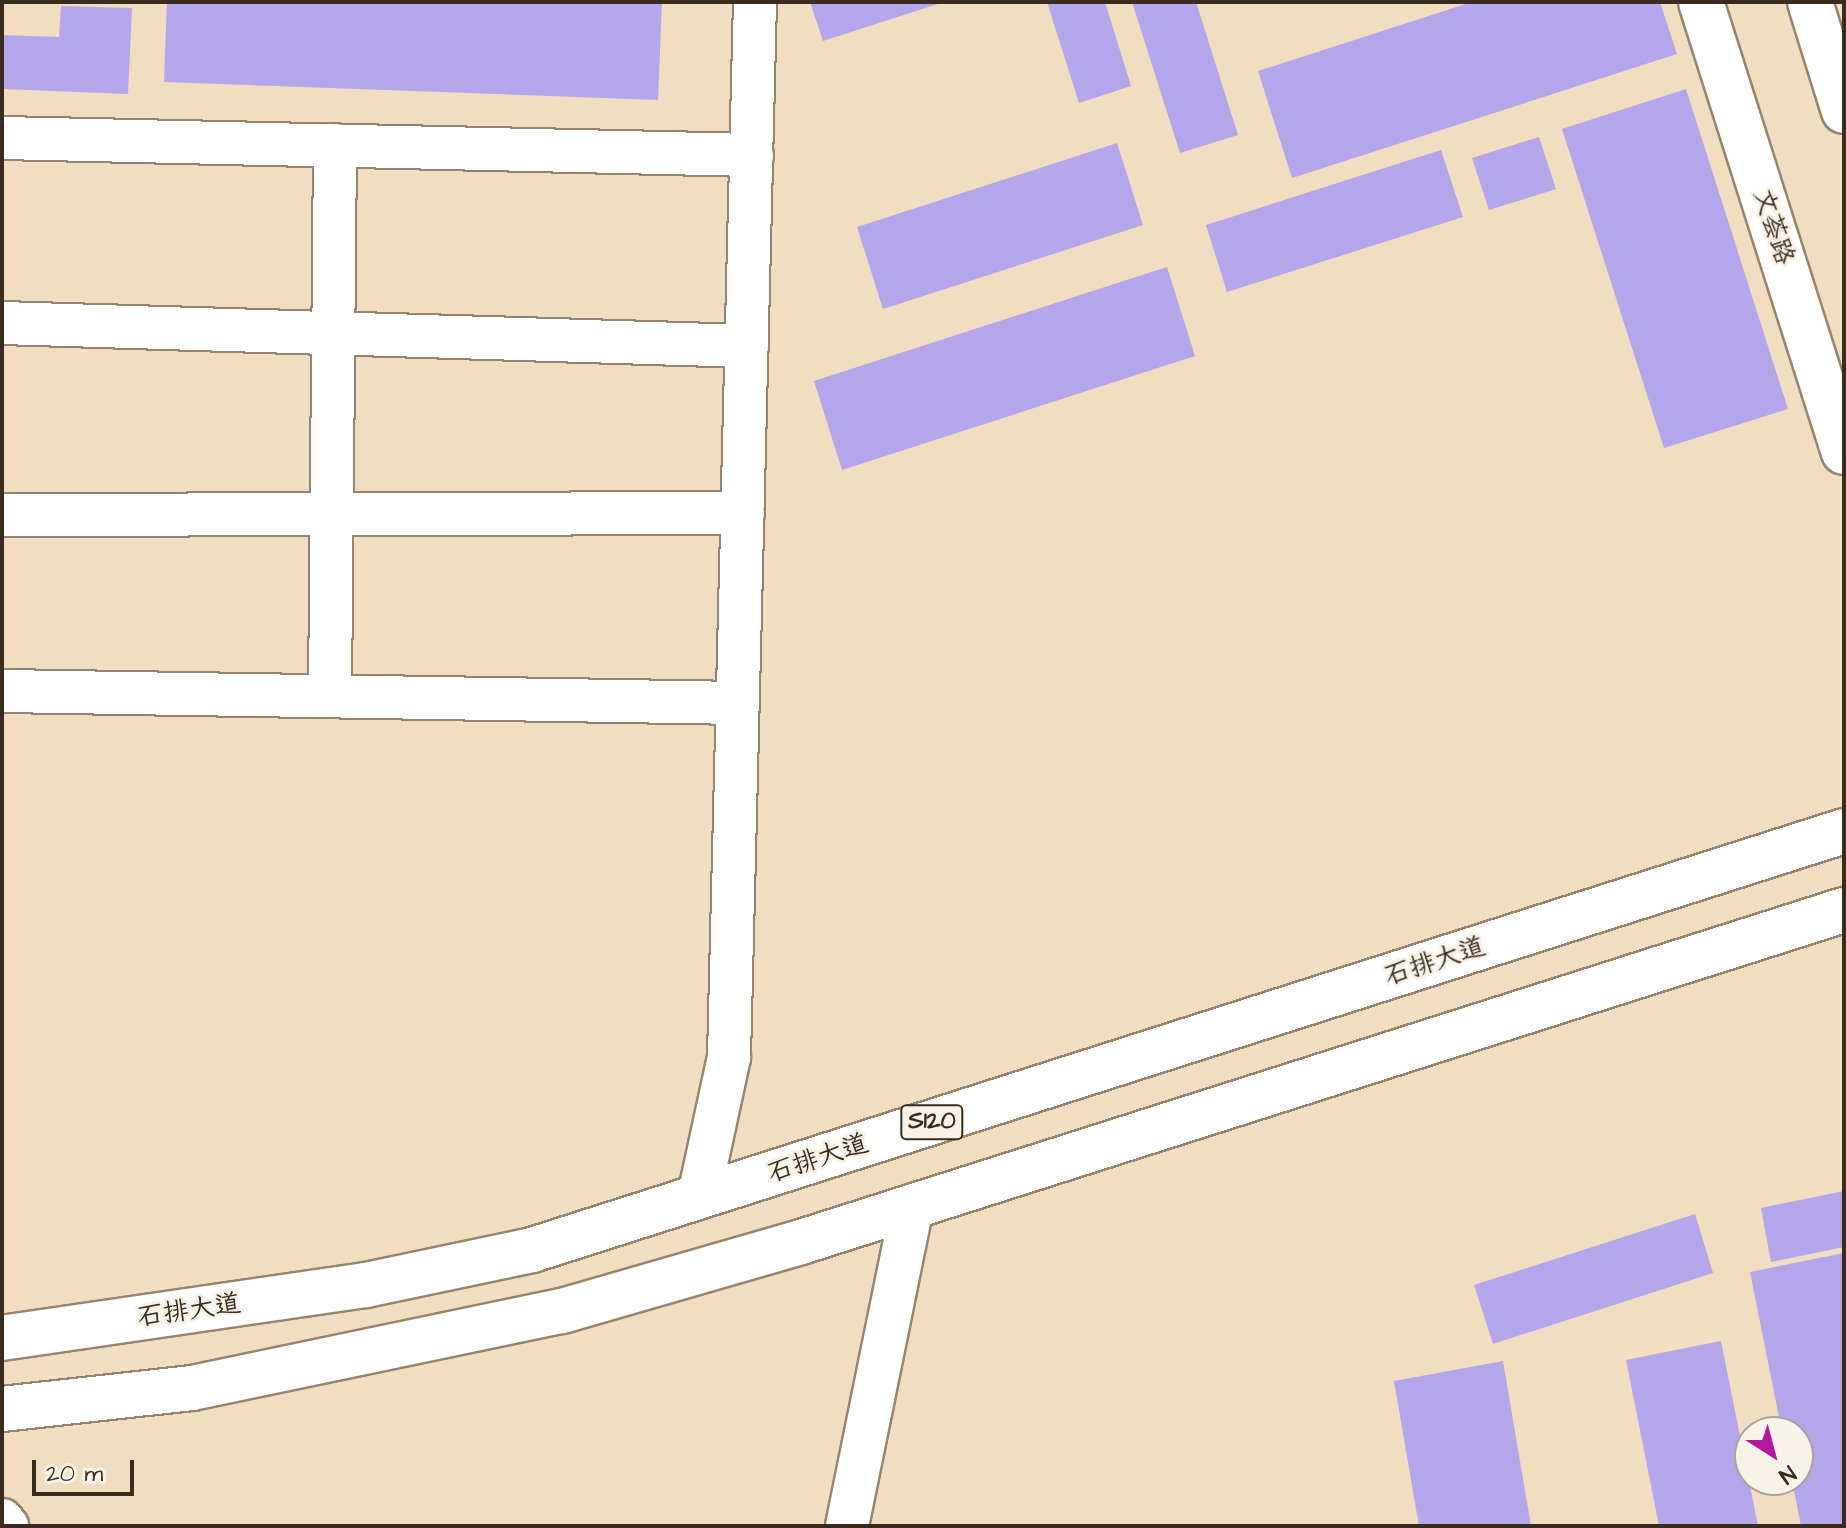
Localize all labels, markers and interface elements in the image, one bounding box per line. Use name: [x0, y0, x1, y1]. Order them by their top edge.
street label: 文荟路: [1746, 185, 1800, 269]
street label: 石排大道: [1381, 931, 1489, 993]
road number: S120: [900, 1102, 964, 1142]
street label: 石排大道: [764, 1128, 872, 1190]
street label: 石排大道: [135, 1288, 243, 1334]
north arrow: [1734, 1416, 1814, 1496]
scale bar: [36, 1444, 138, 1494]
text: 20 m: [46, 1457, 103, 1491]
text: N: [1773, 1458, 1802, 1491]

